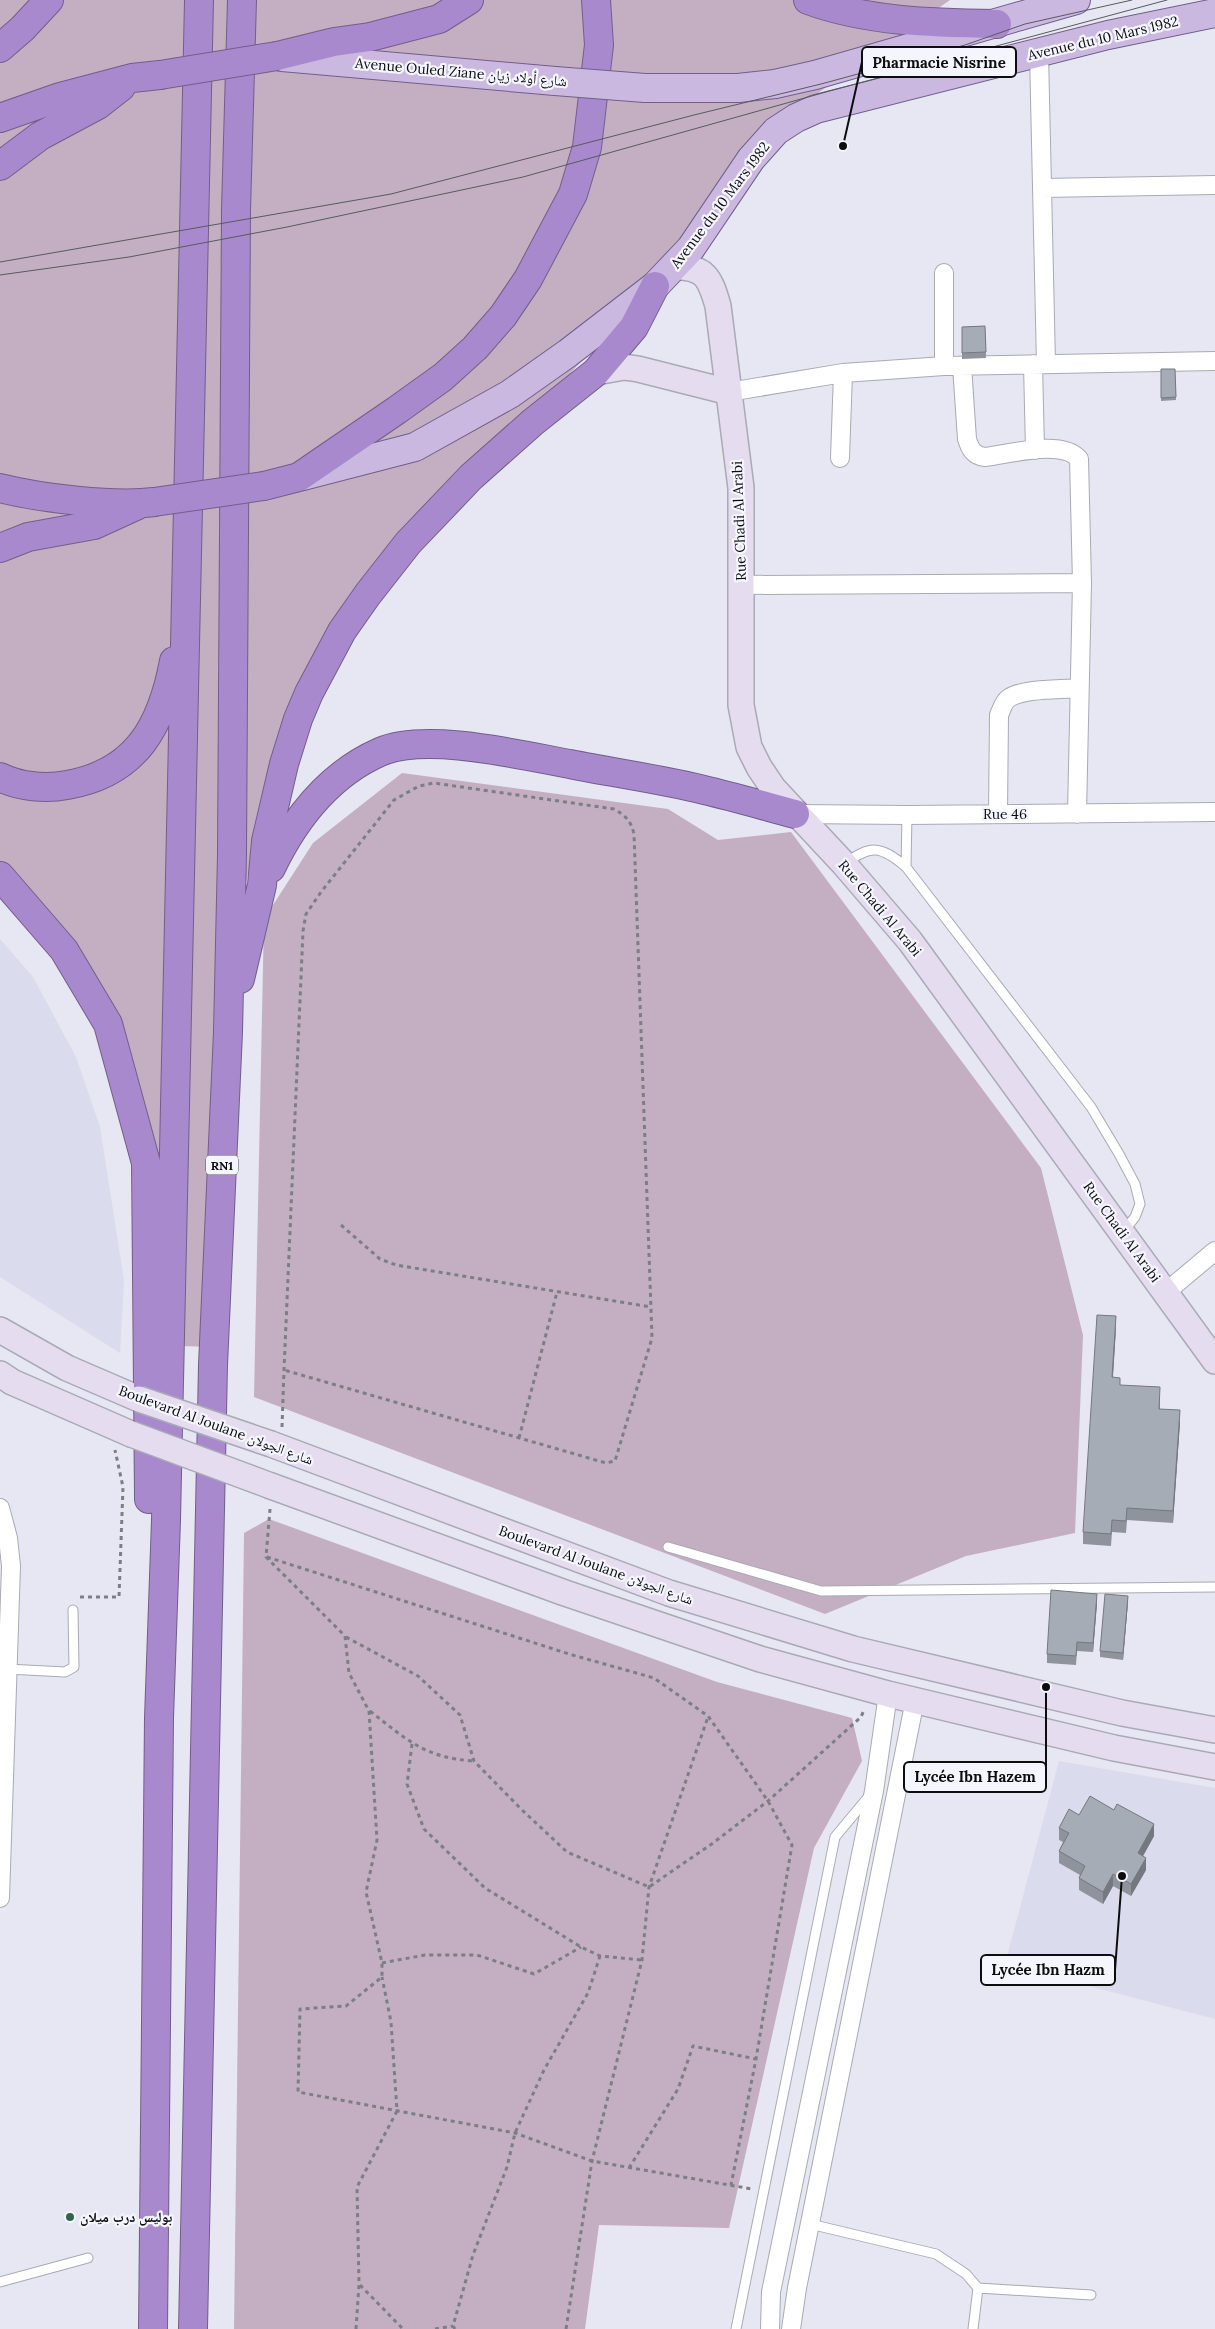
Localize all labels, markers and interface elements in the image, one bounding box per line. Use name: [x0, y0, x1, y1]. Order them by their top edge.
street label: Avenue du 10 Mars 1982: [1025, 12, 1180, 64]
callout: Pharmacie Nisrine: [862, 47, 1016, 77]
text: Pharmacie Nisrine: [872, 53, 1006, 72]
street label: Avenue Ouled Ziane شارع أولاد زيان: [353, 54, 568, 91]
street label: Avenue du 10 Mars 1982: [666, 138, 774, 273]
street label: Rue Chadi Al Arabi: [728, 461, 750, 581]
street label: Rue 46: [983, 805, 1027, 823]
street label: Rue Chadi Al Arabi: [835, 856, 926, 960]
road number: RN1: [206, 1156, 238, 1174]
street label: Rue Chadi Al Arabi: [1079, 1178, 1165, 1286]
street label: Boulevard Al Joulane شارع الجولان: [116, 1381, 316, 1470]
street label: Boulevard Al Joulane شارع الجولان: [496, 1521, 696, 1610]
callout: Lycée Ibn Hazem: [904, 1762, 1046, 1792]
text: Lycée Ibn Hazem: [914, 1767, 1036, 1786]
callout: Lycée Ibn Hazm: [981, 1955, 1115, 1985]
text: Lycée Ibn Hazm: [991, 1960, 1105, 1979]
place label: بوليس درب ميلان: [80, 2208, 172, 2226]
marker: بوليس درب ميلان: [64, 2211, 76, 2223]

